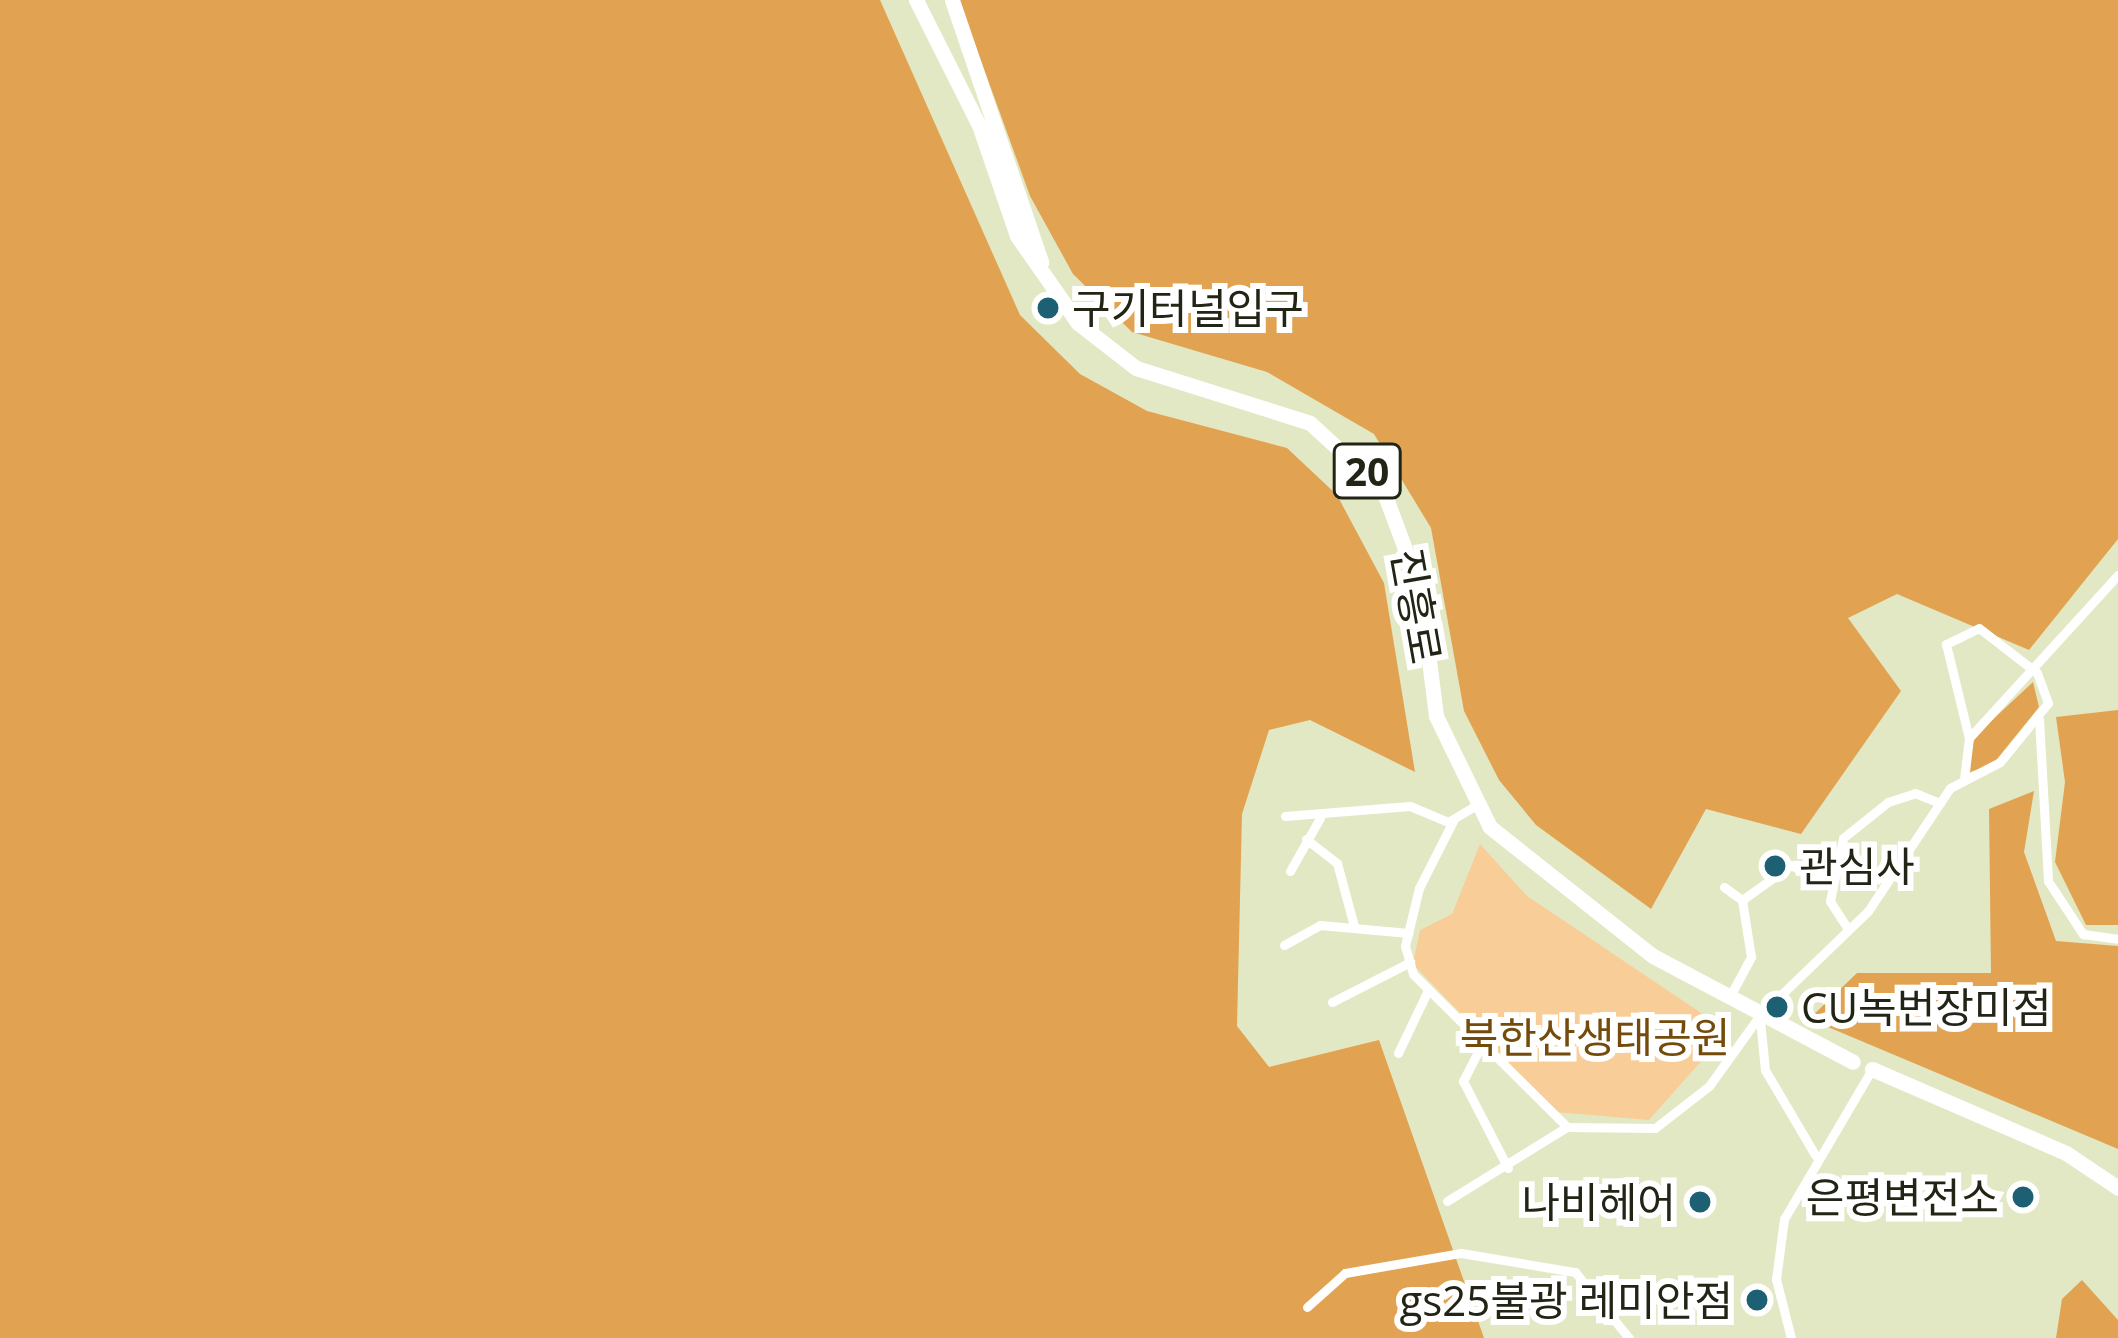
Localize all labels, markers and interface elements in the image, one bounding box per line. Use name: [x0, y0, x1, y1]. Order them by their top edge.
place label: 구기터널입구: [1072, 283, 1304, 333]
marker: 구기터널입구: [1035, 295, 1061, 321]
road number: 20: [1331, 438, 1403, 504]
street label: 진흥로: [1382, 545, 1452, 667]
place label: 관심사: [1799, 841, 1915, 891]
marker: 관심사: [1762, 853, 1788, 879]
place label: CU녹번장미점: [1801, 982, 2051, 1032]
marker: CU녹번장미점: [1764, 994, 1790, 1020]
park label: 북한산생태공원: [1460, 1012, 1730, 1062]
place label: 은평변전소: [1806, 1172, 1999, 1222]
place label: 나비헤어: [1521, 1177, 1676, 1227]
marker: 은평변전소: [2010, 1184, 2036, 1210]
marker: 나비헤어: [1687, 1189, 1713, 1215]
place label: gs25불광 레미안점: [1399, 1275, 1733, 1325]
marker: gs25불광 레미안점: [1744, 1287, 1770, 1313]

